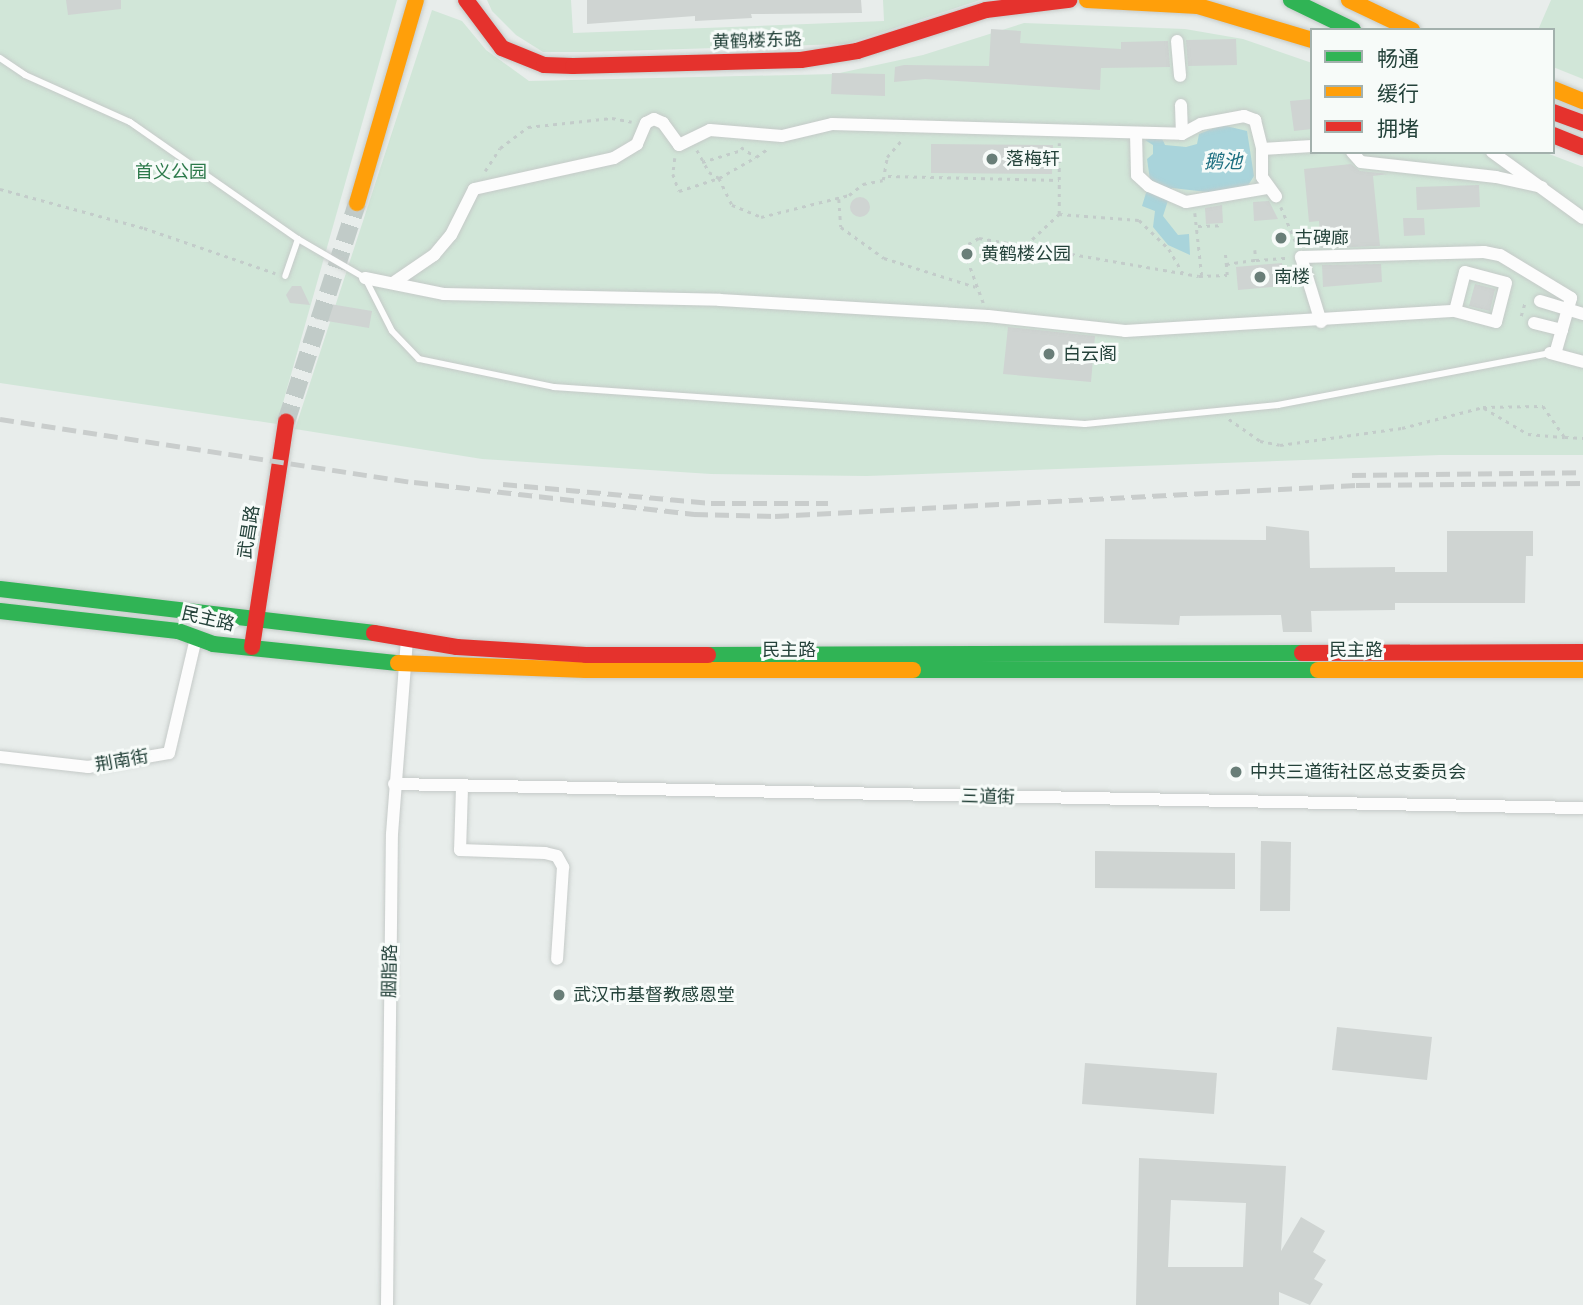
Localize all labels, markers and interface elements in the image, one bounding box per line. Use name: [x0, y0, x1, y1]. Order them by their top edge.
legend: [1310, 28, 1555, 154]
street label: 黄鹤楼东路: [712, 29, 802, 53]
text: 畅通: [1377, 47, 1419, 71]
text: 缓行: [1377, 82, 1419, 106]
text: 拥堵: [1377, 117, 1419, 141]
place label: 落梅轩: [1006, 148, 1060, 170]
marker: 落梅轩: [984, 151, 1000, 167]
water label: 鹅池: [1204, 151, 1242, 173]
park label: 首义公园: [135, 161, 207, 183]
place label: 古碑廊: [1295, 227, 1349, 249]
marker: 古碑廊: [1273, 230, 1289, 246]
place label: 黄鹤楼公园: [981, 243, 1071, 265]
marker: 黄鹤楼公园: [959, 246, 975, 262]
place label: 南楼: [1274, 266, 1310, 288]
marker: 南楼: [1252, 269, 1268, 285]
place label: 白云阁: [1063, 343, 1117, 365]
marker: 白云阁: [1041, 346, 1057, 362]
street label: 武昌路: [234, 504, 264, 560]
street label: 民主路: [179, 602, 237, 636]
street label: 民主路: [762, 639, 816, 661]
street label: 民主路: [1329, 639, 1383, 661]
street label: 荆南街: [94, 746, 150, 776]
place label: 中共三道街社区总支委员会: [1250, 761, 1466, 783]
marker: 中共三道街社区总支委员会: [1228, 764, 1244, 780]
street label: 三道街: [961, 785, 1015, 809]
street label: 胭脂路: [379, 944, 401, 998]
place label: 武汉市基督教感恩堂: [573, 984, 735, 1006]
marker: 武汉市基督教感恩堂: [551, 987, 567, 1003]

